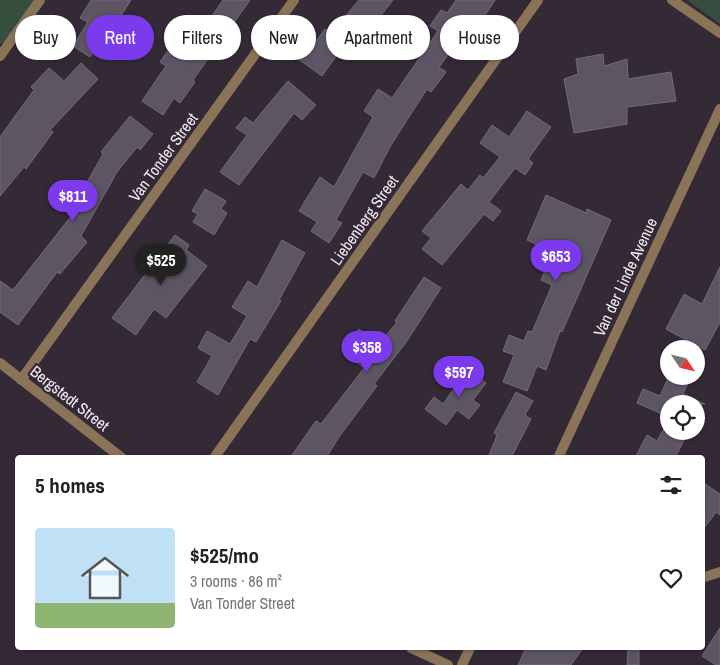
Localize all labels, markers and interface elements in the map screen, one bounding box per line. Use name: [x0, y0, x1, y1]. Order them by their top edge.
chip: Buy: [15, 15, 76, 60]
chip: Rent: [86, 15, 154, 60]
chip: Filters: [164, 15, 241, 60]
chip: New: [251, 15, 316, 60]
chip: Apartment: [326, 15, 430, 60]
chip: House: [440, 15, 519, 60]
street label: Van Tonder Street: [123, 108, 203, 206]
street label: Liebenberg Street: [325, 170, 403, 269]
pin: $811: [43, 180, 103, 222]
text: $811: [59, 185, 87, 207]
street label: Van der Linde Avenue: [588, 214, 662, 340]
pin: $653: [526, 240, 586, 282]
pin: $525: [131, 244, 191, 286]
text: $653: [541, 245, 571, 267]
text: $525: [146, 249, 176, 271]
pin: $358: [337, 330, 397, 373]
text: $358: [352, 336, 382, 358]
north arrow: [660, 340, 705, 385]
map controls: [660, 340, 705, 440]
pin: $597: [429, 356, 489, 398]
street label: Bergstedt Street: [26, 360, 114, 436]
text: $597: [444, 361, 474, 383]
button: locate: [660, 395, 705, 440]
text: 5 homes: [35, 471, 105, 500]
icon: filters: [657, 471, 685, 499]
text: $525/mo: [190, 541, 259, 570]
icon: home: [75, 548, 135, 608]
icon: heart: [657, 564, 685, 592]
text: 3 rooms · 86 m²: [190, 570, 282, 592]
text: Van Tonder Street: [190, 592, 295, 614]

